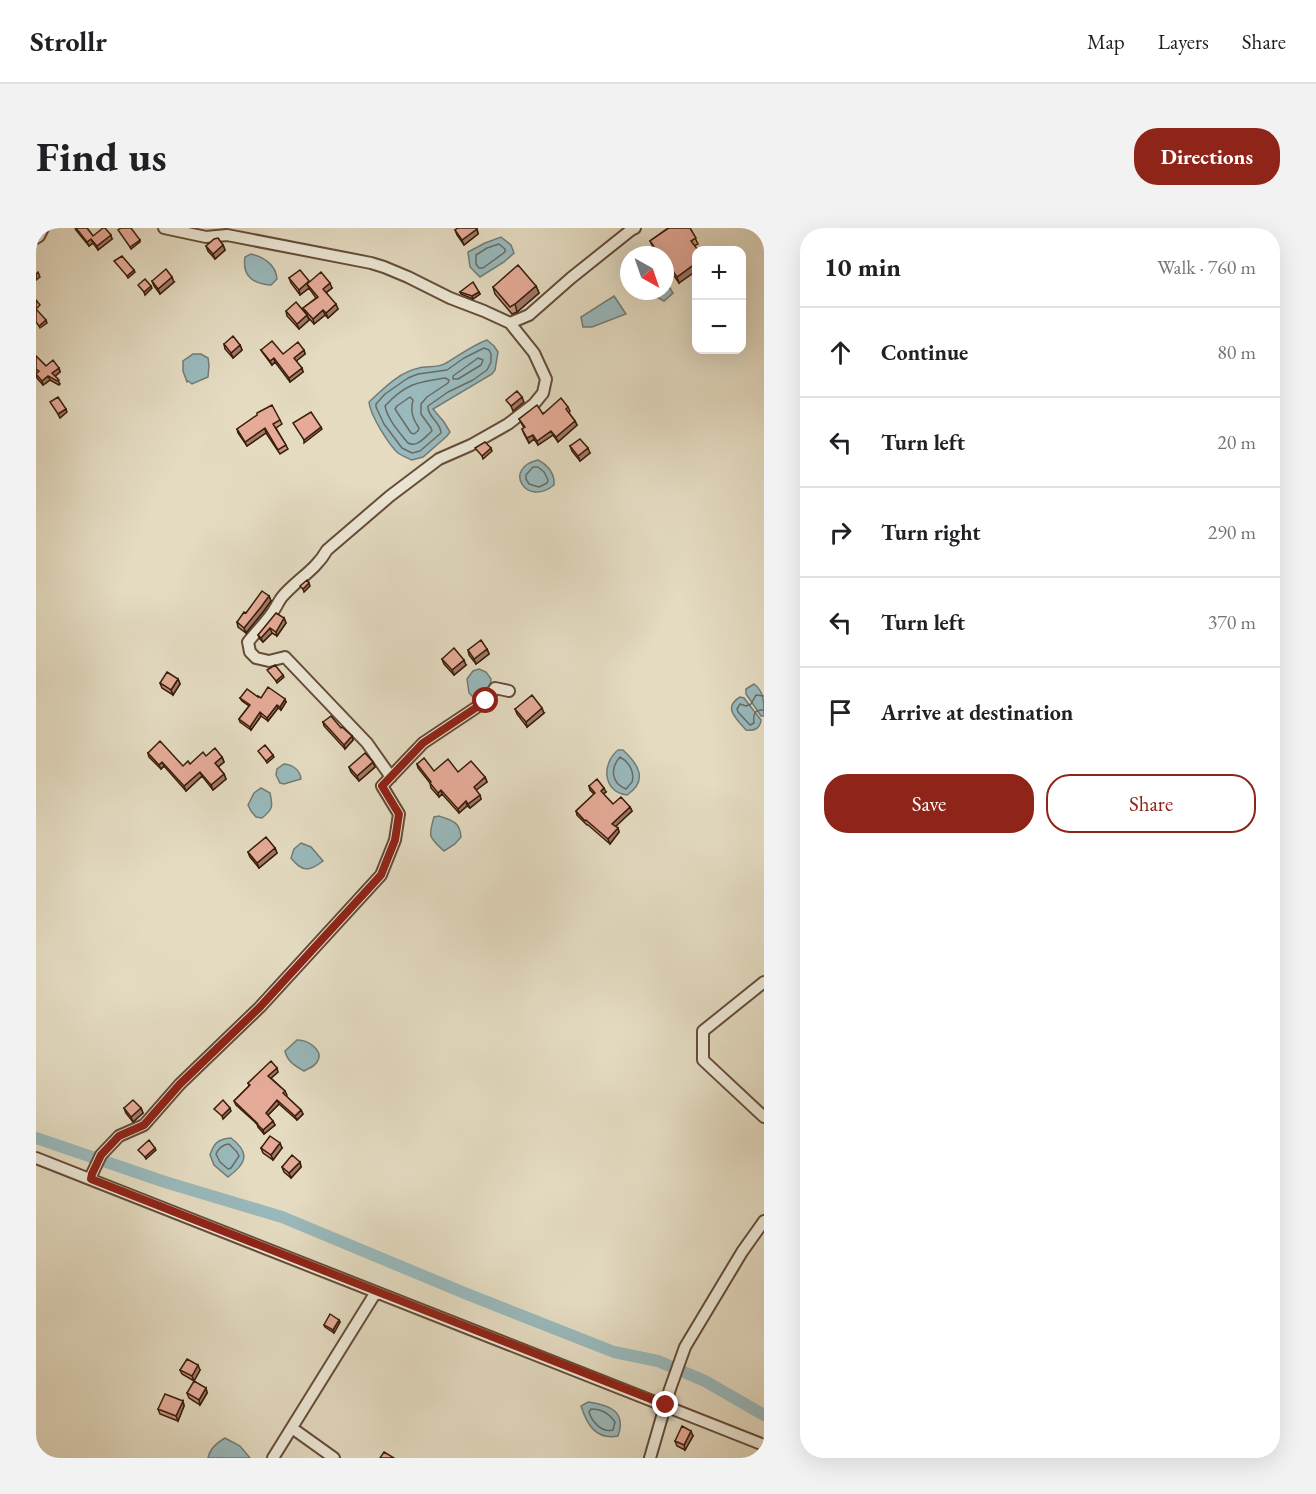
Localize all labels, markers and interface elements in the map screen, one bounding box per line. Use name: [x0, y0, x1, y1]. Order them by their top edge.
text: Strollr: [30, 23, 107, 59]
text: Map: [1087, 28, 1125, 55]
text: Layers: [1158, 28, 1209, 55]
text: Share: [1242, 28, 1286, 55]
button: Directions: [1134, 128, 1280, 185]
text: Find us: [36, 129, 167, 184]
north arrow: [620, 246, 674, 300]
map controls: [692, 246, 746, 354]
button: +: [692, 246, 746, 300]
text: 10 min: [824, 250, 901, 284]
text: Walk · 760 m: [1157, 254, 1256, 280]
button: −: [692, 300, 746, 354]
icon: ahead: [824, 336, 857, 369]
text: Continue: [881, 338, 968, 367]
text: 80 m: [1217, 339, 1256, 365]
icon: left: [824, 426, 857, 459]
text: Turn left: [881, 428, 965, 457]
text: 20 m: [1217, 429, 1256, 455]
icon: right: [824, 516, 857, 549]
text: Turn right: [881, 518, 980, 547]
text: 290 m: [1208, 519, 1256, 545]
icon: left: [824, 606, 857, 639]
text: Turn left: [881, 608, 965, 637]
text: 370 m: [1208, 609, 1256, 635]
route start: [472, 687, 498, 713]
icon: arrive: [824, 696, 857, 729]
text: Arrive at destination: [881, 698, 1073, 727]
button: Save: [824, 774, 1034, 833]
button: Share: [1046, 774, 1256, 833]
route end: [652, 1391, 678, 1417]

